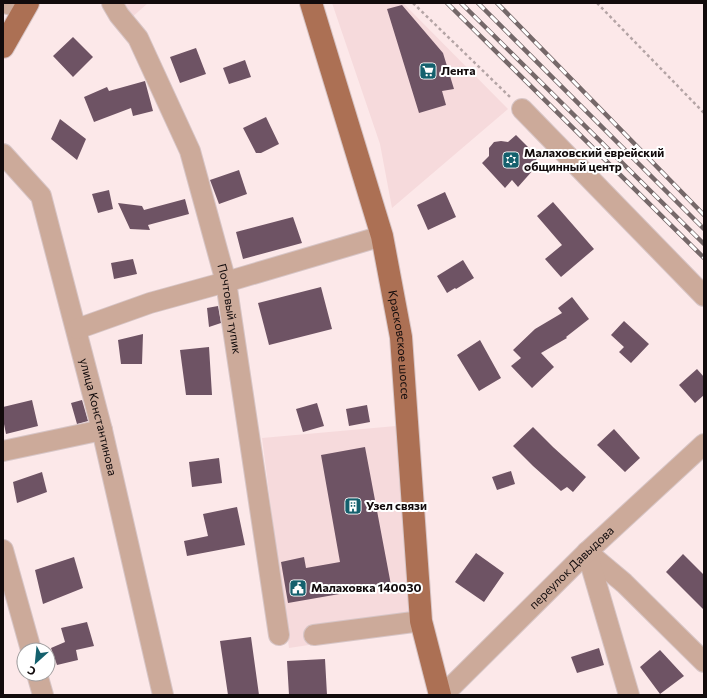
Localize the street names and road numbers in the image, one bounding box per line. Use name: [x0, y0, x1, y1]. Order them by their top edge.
street label: Почтовый тупик: [215, 262, 245, 355]
street label: Красковское шоссе: [386, 289, 413, 400]
street label: улица Константинова: [78, 357, 120, 477]
street label: переулок Давыдова: [526, 523, 616, 611]

